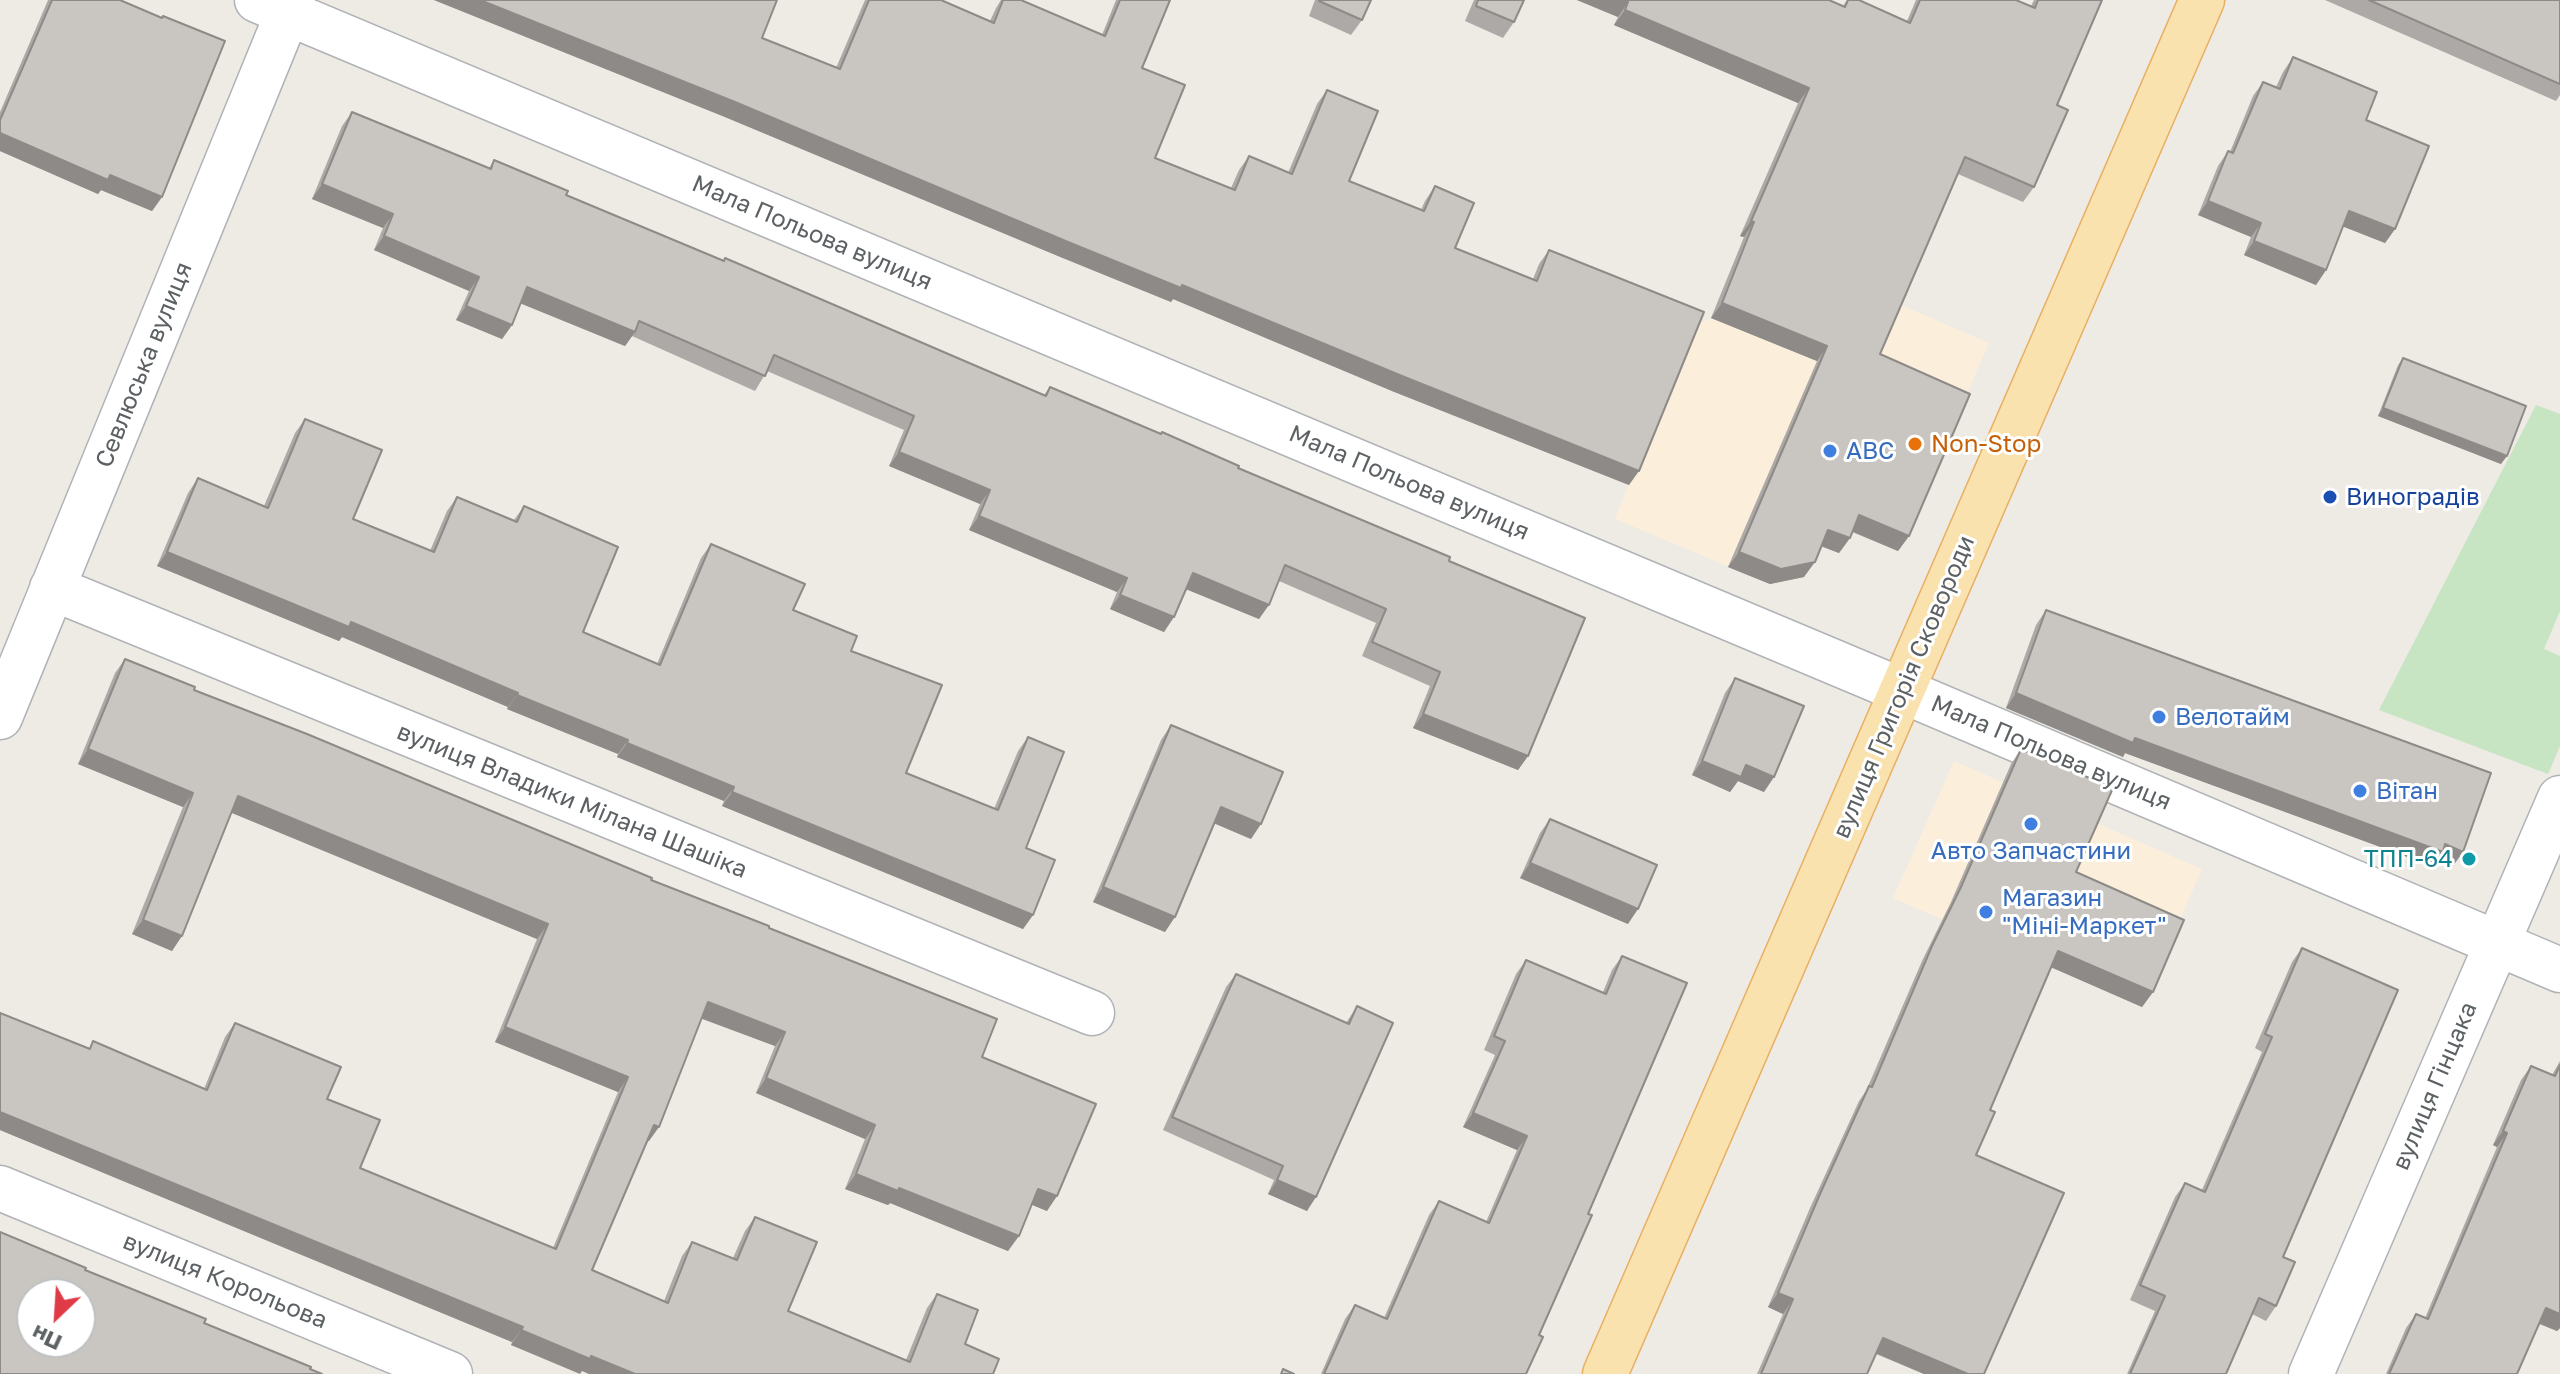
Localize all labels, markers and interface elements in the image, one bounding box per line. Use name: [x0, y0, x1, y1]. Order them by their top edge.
street label: Мала Польова вулиця: [688, 169, 936, 297]
street label: Севлюська вулиця: [90, 258, 198, 472]
street label: Мала Польова вулиця: [1285, 419, 1533, 547]
place label: Non-Stop: [1931, 430, 2041, 458]
marker: Non-Stop: [1906, 435, 1924, 453]
place label: ABC: [1846, 437, 1894, 465]
marker: ABC: [1821, 442, 1839, 460]
place label: Виноградів: [2346, 483, 2480, 511]
marker: Виноградів: [2321, 488, 2339, 506]
street label: вулиця Григорія Сковороди: [1827, 531, 1981, 843]
street label: Мала Польова вулиця: [1927, 689, 2175, 817]
place label: Велотайм: [2175, 703, 2290, 731]
marker: Велотайм: [2150, 708, 2168, 726]
street label: вулиця Владики Мілана Шашіка: [393, 717, 751, 885]
place label: Вітан: [2376, 777, 2438, 805]
marker: Вітан: [2351, 782, 2369, 800]
marker: Авто Запчастини: [2022, 815, 2040, 833]
place label: Авто Запчастини: [1931, 837, 2131, 865]
place label: ТПП-64: [2364, 845, 2453, 873]
marker: ТПП-64: [2460, 850, 2478, 868]
place label: Магазин "Міні-Маркет": [2002, 884, 2167, 940]
marker: Магазин "Міні-Маркет": [1977, 903, 1995, 921]
street label: вулиця Гінцака: [2387, 998, 2483, 1174]
street label: вулиця Корольова: [119, 1227, 331, 1335]
north arrow: [16, 1278, 96, 1358]
text: Пн: [27, 1320, 66, 1357]

